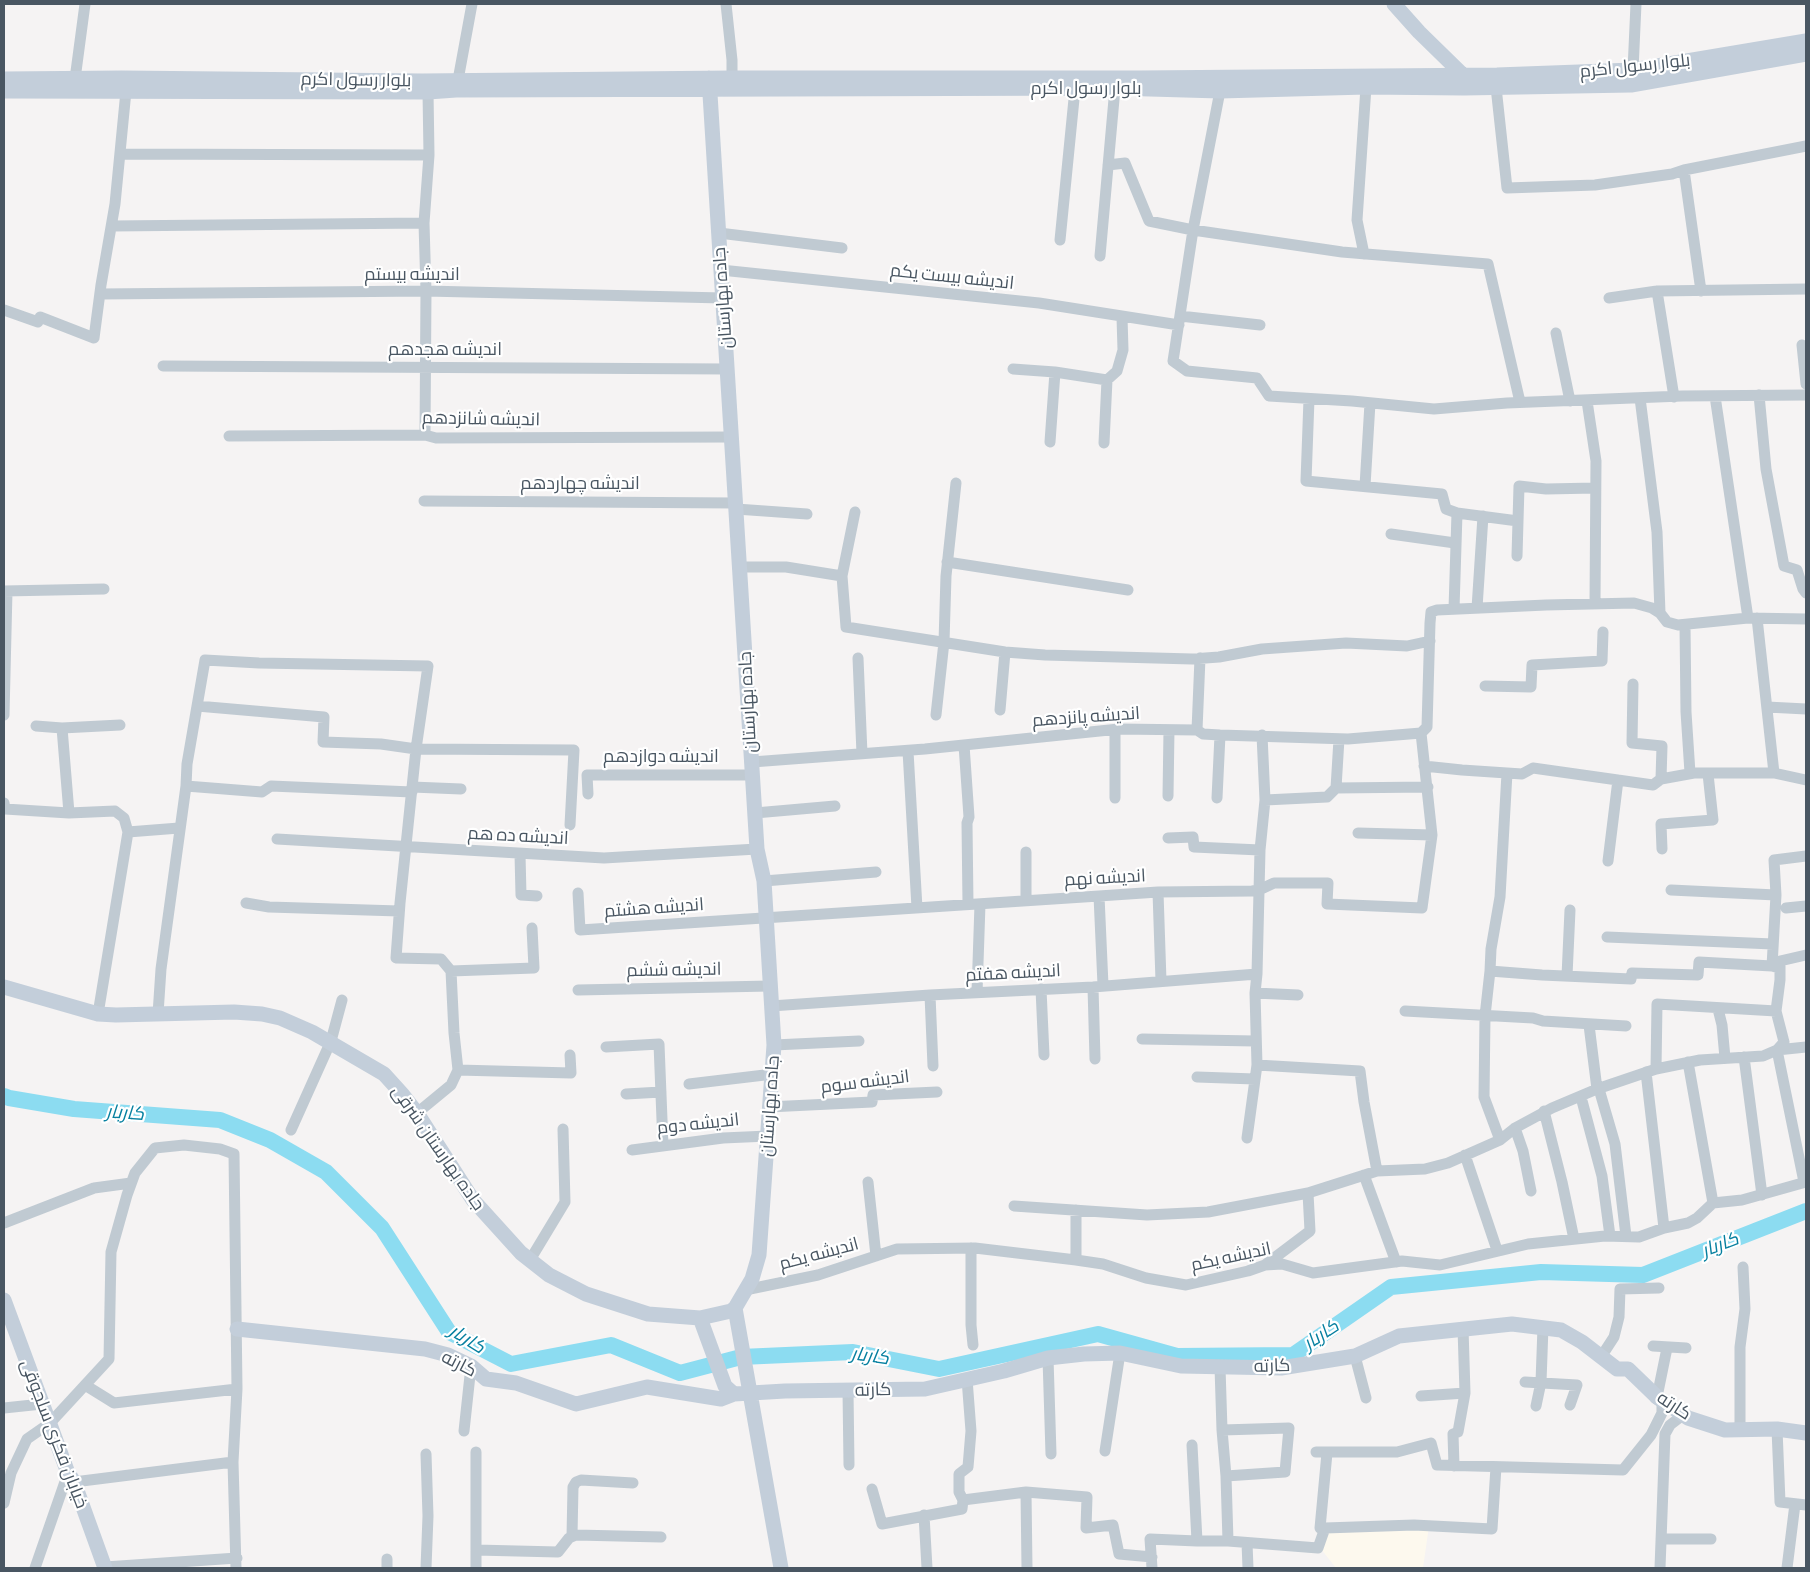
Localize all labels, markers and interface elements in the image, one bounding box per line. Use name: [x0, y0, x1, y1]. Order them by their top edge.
street label: بلوار رسول اکرم: [1579, 49, 1691, 83]
street label: بلوار رسول اکرم: [300, 68, 412, 92]
street label: بلوار رسول اکرم: [1030, 78, 1142, 100]
street label: جاده بهارستان: [709, 247, 737, 349]
street label: اندیشه بیست یکم: [889, 260, 1015, 294]
street label: اندیشه بیستم: [364, 264, 460, 286]
street label: اندیشه هجدهم: [388, 339, 502, 361]
street label: اندیشه شانزدهم: [422, 407, 540, 431]
street label: اندیشه چهاردهم: [520, 473, 640, 495]
street label: جاده بهارستان: [735, 651, 761, 753]
street label: اندیشه پانزدهم: [1031, 702, 1141, 732]
street label: اندیشه دوازدهم: [603, 746, 719, 768]
street label: اندیشه ده هم: [467, 823, 569, 849]
street label: اندیشه نهم: [1064, 865, 1146, 891]
street label: اندیشه هشتم: [603, 894, 705, 922]
street label: اندیشه ششم: [626, 958, 722, 982]
street label: اندیشه هفتم: [965, 960, 1061, 986]
street label: جاده بهارستان: [756, 1055, 784, 1157]
street label: اندیشه سوم: [819, 1066, 911, 1098]
street label: جاده بهارستان شرقی: [387, 1081, 489, 1215]
water label: کاربار: [105, 1100, 145, 1126]
street label: اندیشه دوم: [656, 1109, 740, 1139]
water label: کاربار: [1698, 1228, 1742, 1262]
street label: اندیشه یکم: [777, 1233, 861, 1275]
street label: اندیشه یکم: [1189, 1238, 1273, 1276]
water label: کاربار: [1299, 1315, 1343, 1355]
water label: کاربار: [445, 1319, 489, 1359]
water label: کاربار: [850, 1342, 890, 1370]
street label: کارته: [438, 1346, 480, 1382]
street label: کارته: [1253, 1355, 1291, 1377]
street label: خیابان فکری سلجوقی: [16, 1356, 92, 1512]
street label: کارته: [854, 1379, 892, 1401]
street label: کارته: [1653, 1387, 1695, 1425]

